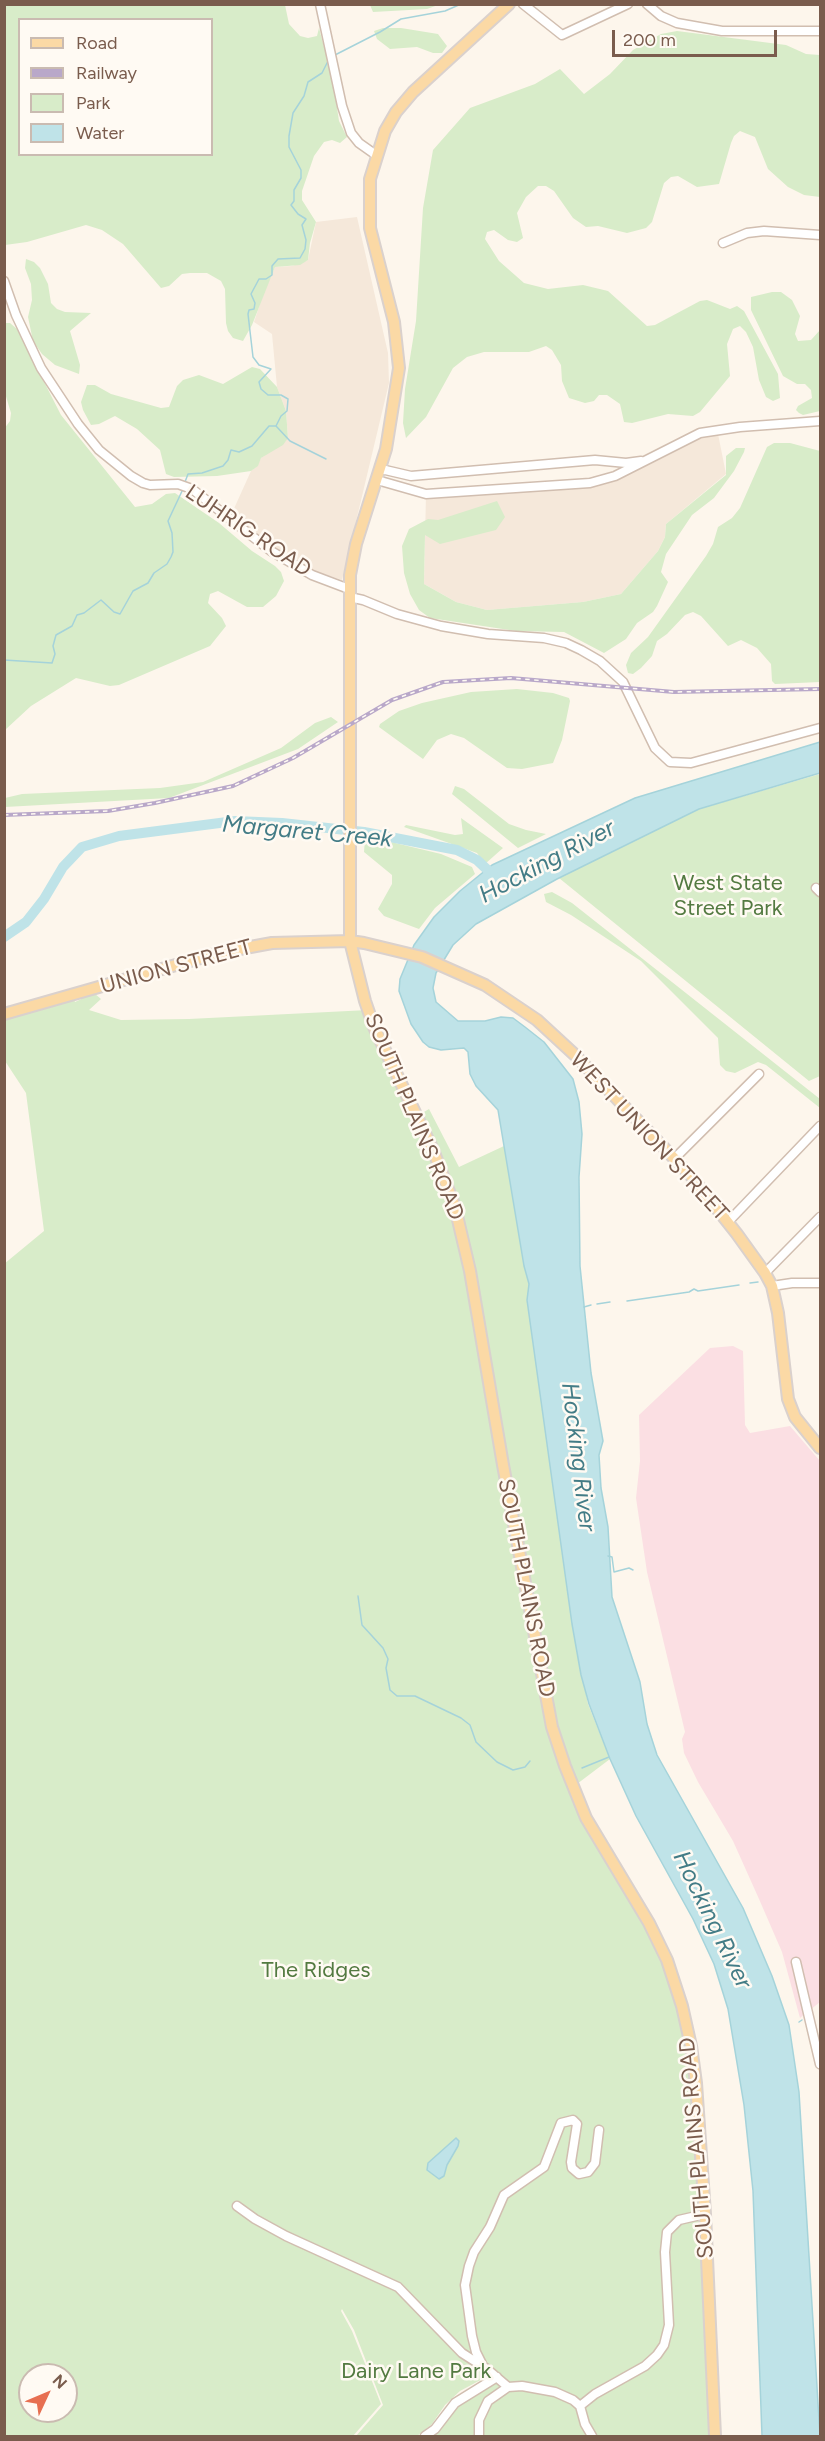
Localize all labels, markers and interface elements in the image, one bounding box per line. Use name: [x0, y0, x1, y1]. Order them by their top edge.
legend: [18, 18, 213, 156]
scale bar: [615, 18, 780, 56]
text: 200 m: [623, 29, 676, 51]
text: Road: [76, 32, 117, 54]
text: Railway: [76, 62, 137, 84]
text: Park: [76, 92, 110, 114]
text: Water: [76, 122, 124, 144]
street label: LUHRIG ROAD: [180, 479, 316, 583]
water label: Margaret Creek: [221, 810, 393, 854]
water label: Hocking River: [474, 814, 620, 910]
park label: West State Street Park: [673, 871, 783, 922]
street label: UNION STREET: [97, 934, 255, 1000]
street label: SOUTH PLAINS ROAD: [358, 1010, 470, 1224]
street label: WEST UNION STREET: [564, 1047, 734, 1227]
water label: Hocking River: [555, 1381, 601, 1533]
street label: SOUTH PLAINS ROAD: [492, 1477, 560, 1699]
water label: Hocking River: [666, 1846, 758, 1994]
park label: The Ridges: [262, 1958, 370, 1984]
street label: SOUTH PLAINS ROAD: [674, 2036, 720, 2260]
park label: Dairy Lane Park: [341, 2359, 491, 2385]
north arrow: [18, 2363, 78, 2423]
text: N: [49, 2370, 71, 2393]

